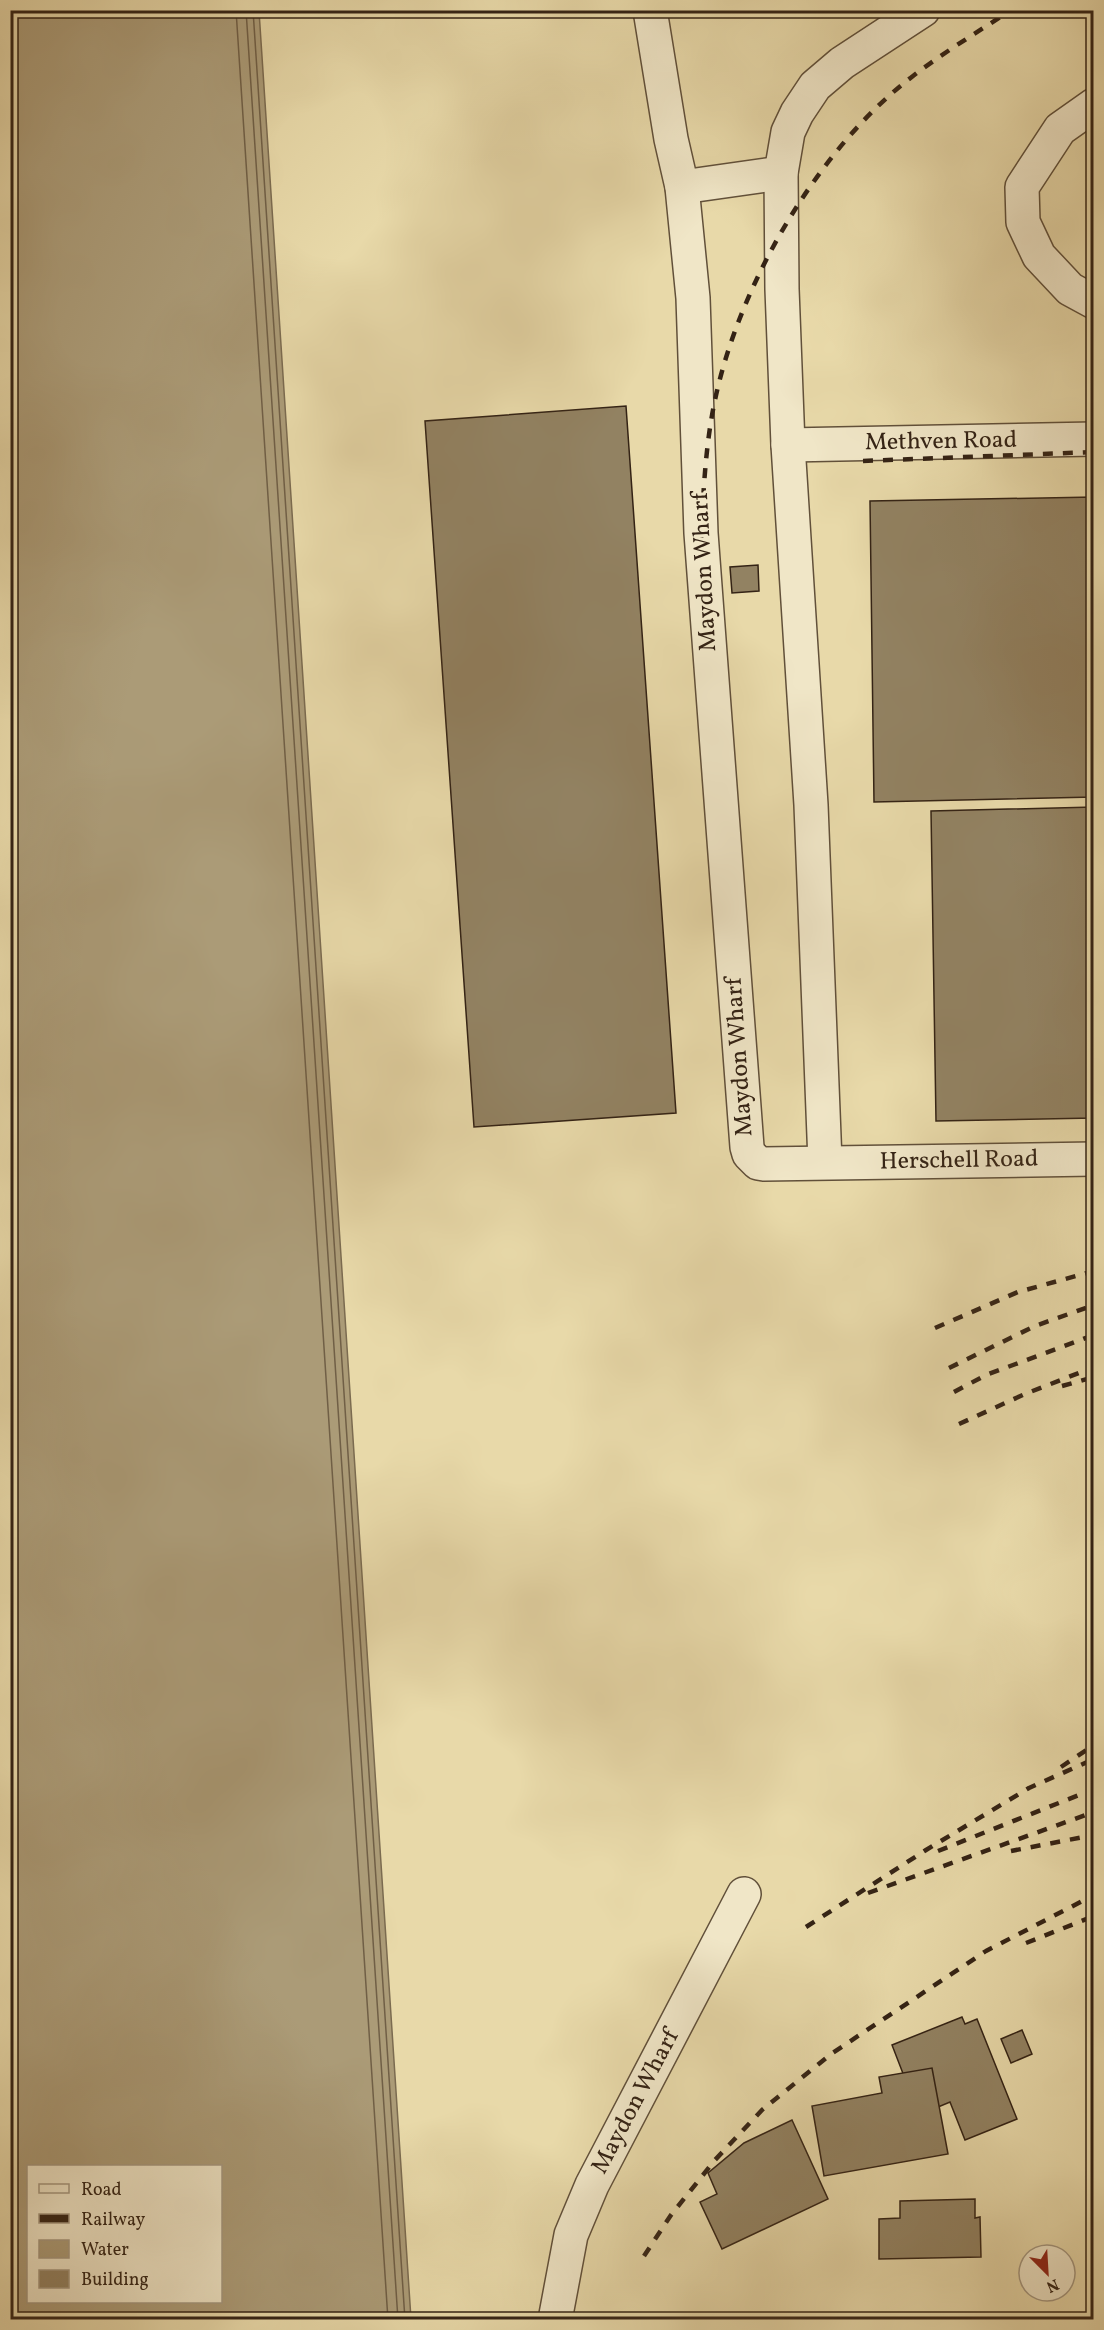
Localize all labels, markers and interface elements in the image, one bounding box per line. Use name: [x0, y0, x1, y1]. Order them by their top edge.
street label: Methven Road: [865, 424, 1017, 460]
street label: Maydon Wharf: [684, 489, 726, 652]
street label: Maydon Wharf: [717, 974, 763, 1138]
street label: Herschell Road: [879, 1143, 1039, 1179]
street label: Maydon Wharf: [584, 2021, 690, 2180]
legend: [27, 2165, 222, 2303]
text: Road: [81, 2178, 122, 2203]
text: Railway: [81, 2208, 145, 2233]
text: Water: [81, 2238, 129, 2263]
north arrow: [1017, 2243, 1077, 2303]
text: Building: [81, 2268, 149, 2293]
text: N: [1042, 2272, 1062, 2297]

